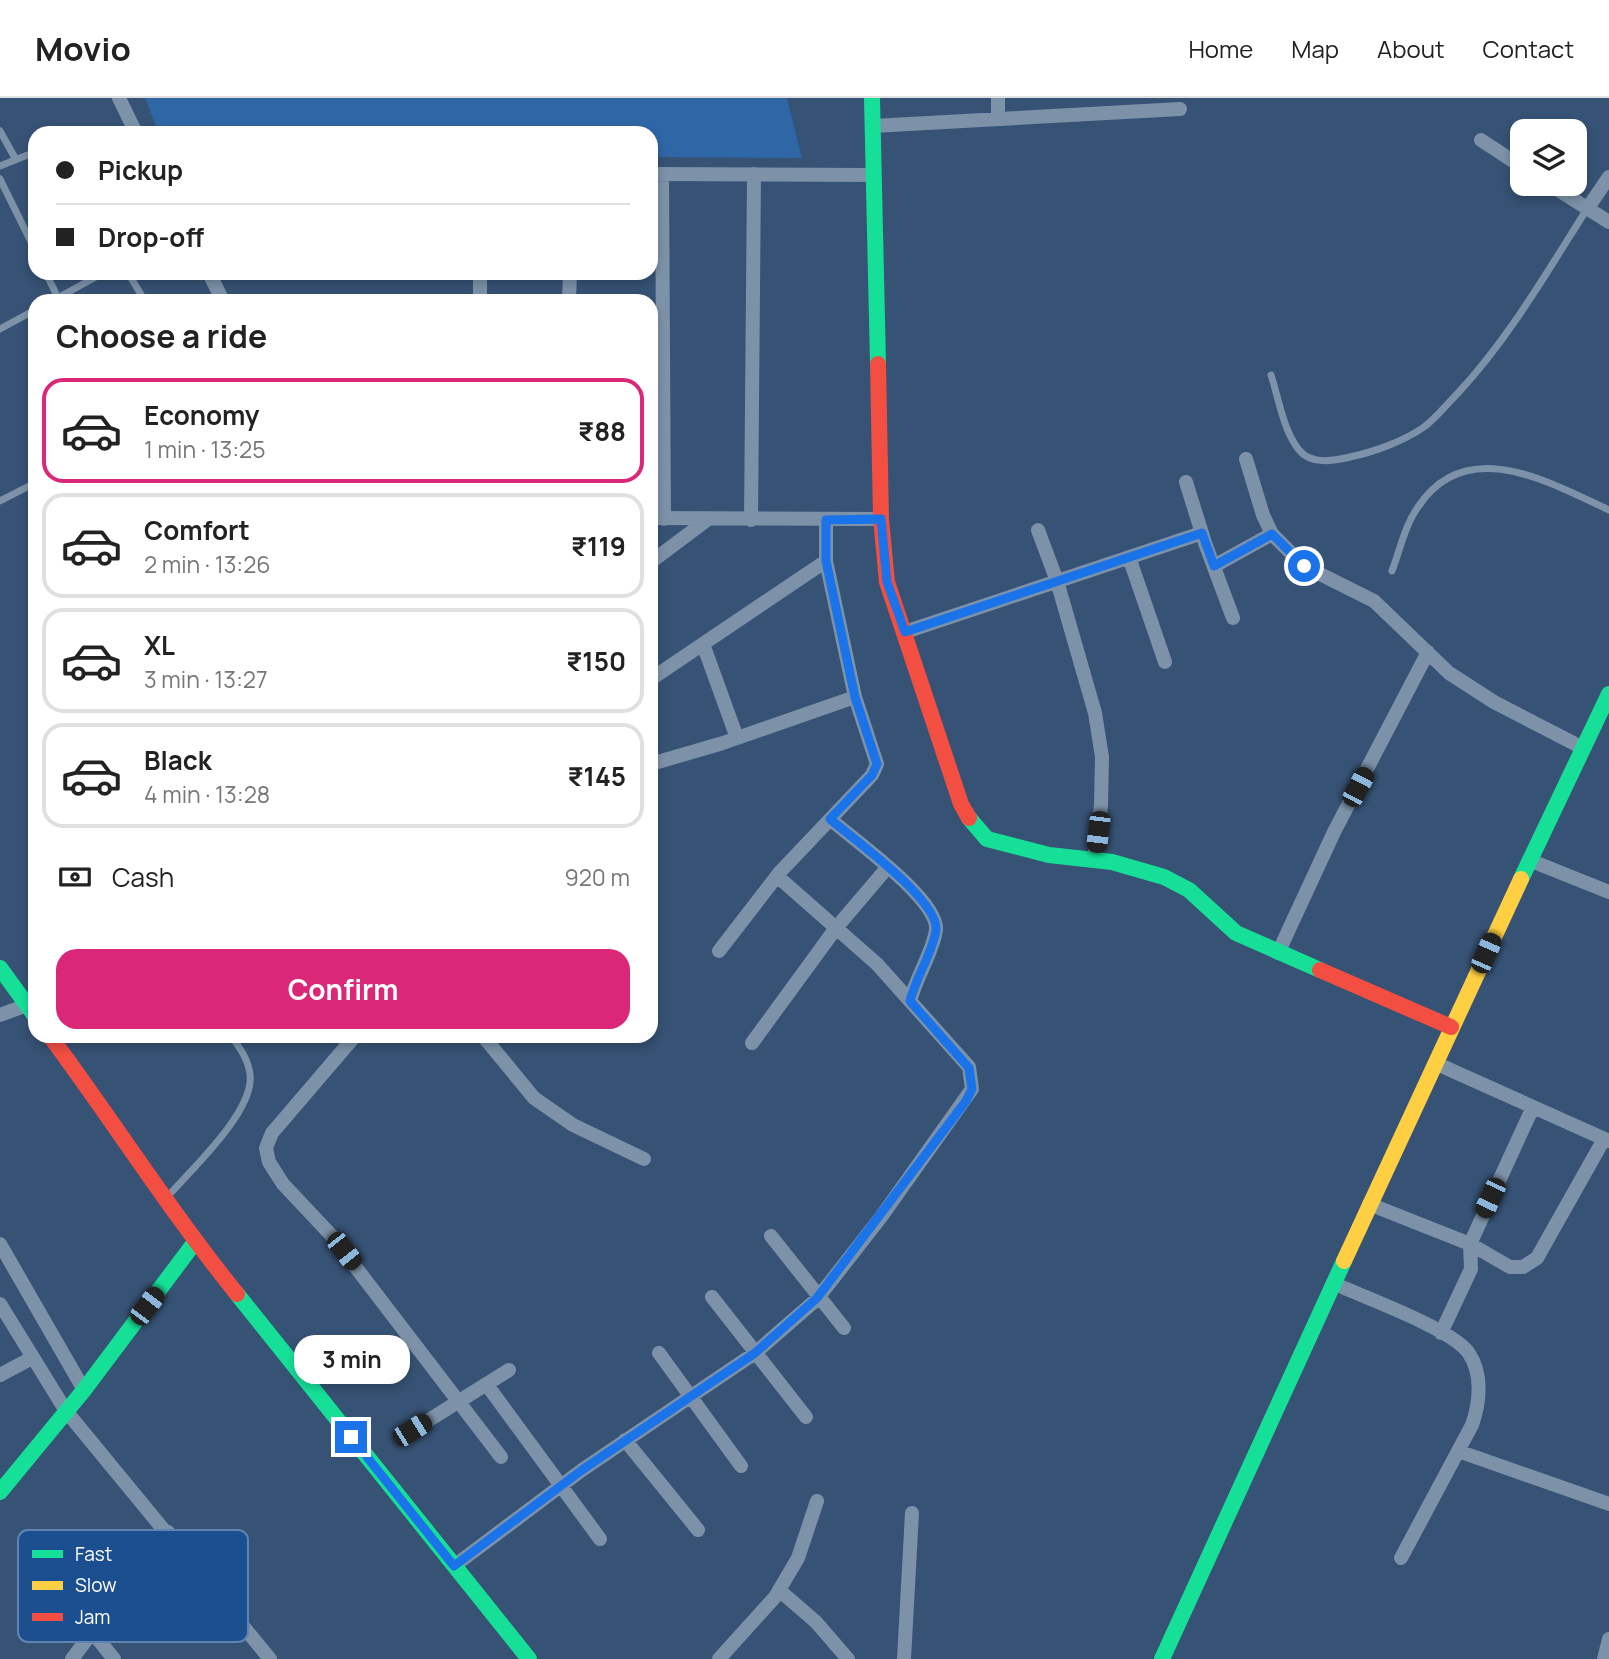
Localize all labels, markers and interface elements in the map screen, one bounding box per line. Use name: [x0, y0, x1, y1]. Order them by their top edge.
text: Movio: [35, 26, 131, 71]
text: Home: [1188, 32, 1253, 65]
text: Map: [1291, 32, 1339, 65]
text: About: [1377, 32, 1445, 65]
text: Contact: [1483, 32, 1574, 65]
map controls: [1510, 119, 1587, 196]
button: layers: [1510, 119, 1587, 196]
text: Pickup: [98, 152, 183, 188]
text: Drop-off: [98, 219, 204, 255]
text: Choose a ride: [56, 314, 267, 358]
text: Economy: [144, 397, 259, 433]
icon: car: [60, 399, 123, 462]
text: ₹88: [578, 413, 626, 449]
text: 1 min · 13:25: [144, 433, 265, 465]
text: Comfort: [144, 512, 250, 548]
icon: car: [60, 514, 123, 577]
text: ₹119: [571, 528, 626, 564]
text: 2 min · 13:26: [144, 548, 271, 580]
route start: [1288, 550, 1320, 582]
text: XL: [144, 627, 175, 663]
icon: car: [60, 629, 123, 692]
text: ₹150: [566, 643, 626, 679]
text: 3 min · 13:27: [144, 663, 268, 695]
text: Black: [144, 742, 212, 778]
icon: car: [60, 744, 123, 807]
text: ₹145: [567, 758, 626, 794]
car: [1339, 764, 1378, 810]
text: 4 min · 13:28: [144, 778, 270, 810]
car: [1086, 810, 1111, 854]
icon: cash: [56, 858, 94, 896]
text: Cash: [112, 859, 174, 895]
text: 920 m: [564, 861, 630, 893]
car: [1468, 930, 1505, 976]
button: Confirm: [56, 949, 630, 1029]
car: [1472, 1175, 1509, 1221]
car: [323, 1228, 366, 1274]
car: [126, 1283, 169, 1329]
callout: 3 min: [293, 1336, 409, 1384]
text: 3 min: [322, 1343, 382, 1375]
car: [389, 1410, 436, 1450]
route end: [335, 1421, 367, 1453]
legend: [18, 1530, 248, 1642]
text: Fast: [75, 1541, 112, 1567]
text: Slow: [75, 1572, 117, 1598]
text: Jam: [75, 1604, 110, 1630]

